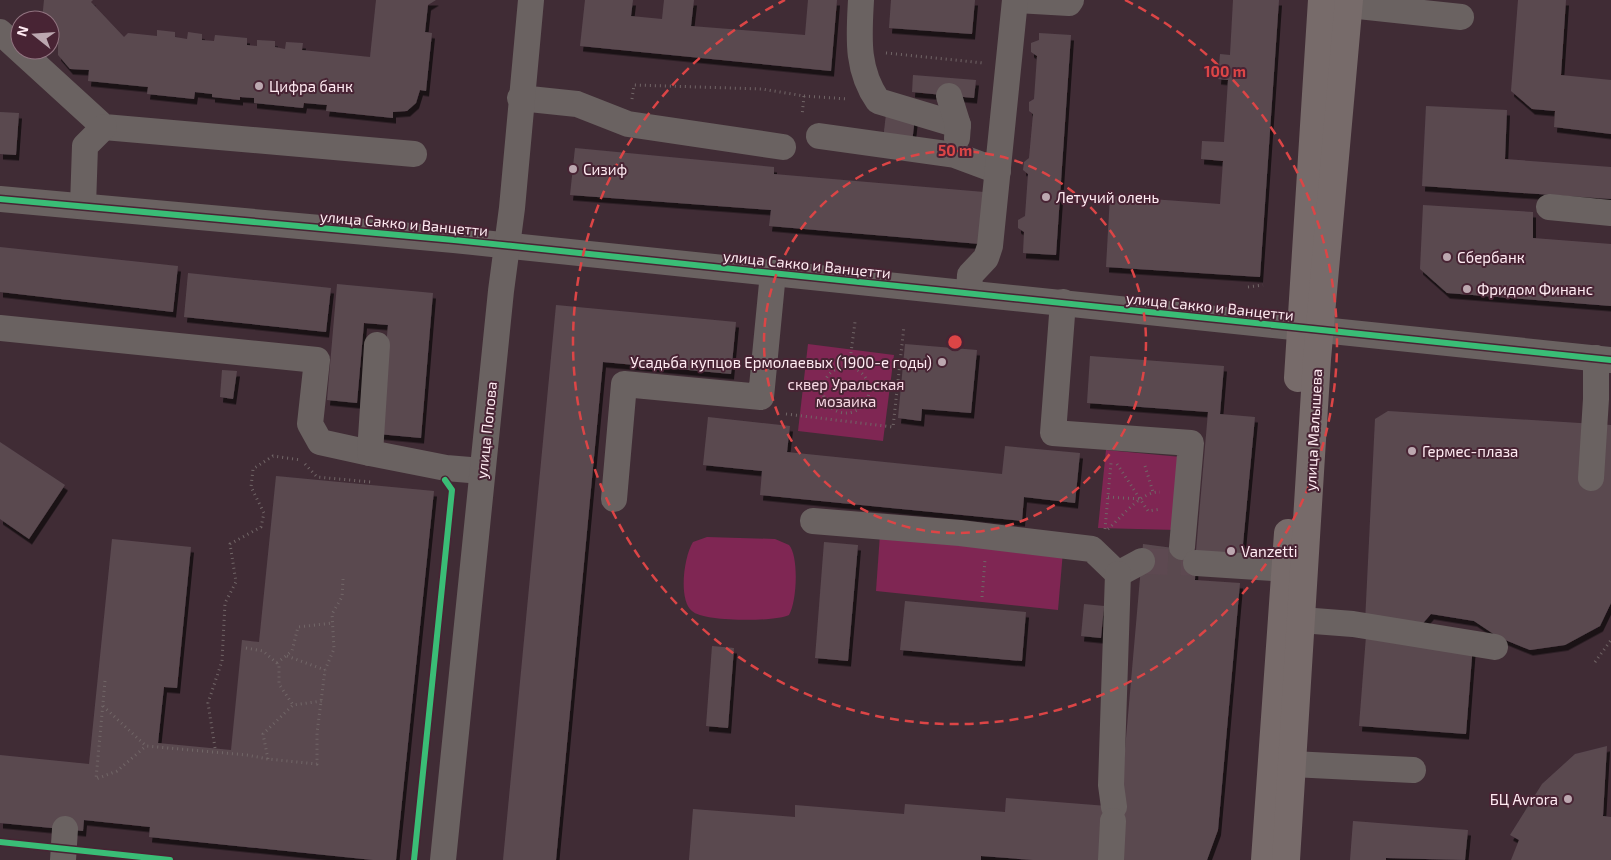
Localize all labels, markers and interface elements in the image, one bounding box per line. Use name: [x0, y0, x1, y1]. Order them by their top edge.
north arrow: [10, 10, 60, 60]
text: N: [12, 24, 32, 38]
text: 100 m: [1204, 62, 1246, 80]
place label: Цифра банк: [269, 77, 353, 95]
marker: Цифра банк: [253, 80, 265, 92]
text: 50 m: [938, 141, 972, 159]
place label: Сизиф: [583, 160, 627, 178]
marker: Сизиф: [567, 163, 579, 175]
place label: Летучий олень: [1056, 188, 1160, 207]
marker: Летучий олень: [1040, 191, 1052, 203]
street label: улица Сакко и Ванцетти: [319, 207, 489, 240]
street label: улица Сакко и Ванцетти: [722, 246, 892, 283]
place label: Сбербанк: [1457, 248, 1525, 266]
marker: Сбербанк: [1441, 251, 1453, 263]
place label: Фридом Финанс: [1477, 280, 1593, 298]
marker: Фридом Финанс: [1461, 283, 1473, 295]
street label: улица Сакко и Ванцетти: [1125, 288, 1295, 325]
centre of rings: [946, 333, 964, 351]
place label: Усадьба купцов Ермолаевых (1900-е годы): [630, 353, 932, 372]
marker: Усадьба купцов Ермолаевых (1900-е годы): [936, 356, 948, 368]
street label: улица Малышева: [1301, 368, 1326, 492]
park label: сквер Уральская мозаика: [788, 375, 904, 410]
street label: улица Попова: [472, 381, 501, 480]
place label: Гермес-плаза: [1422, 442, 1518, 460]
marker: Гермес-плаза: [1406, 445, 1418, 457]
place label: Vanzetti: [1241, 542, 1298, 560]
marker: Vanzetti: [1225, 545, 1237, 557]
place label: БЦ Avrora: [1490, 790, 1558, 808]
marker: БЦ Avrora: [1562, 793, 1574, 805]

